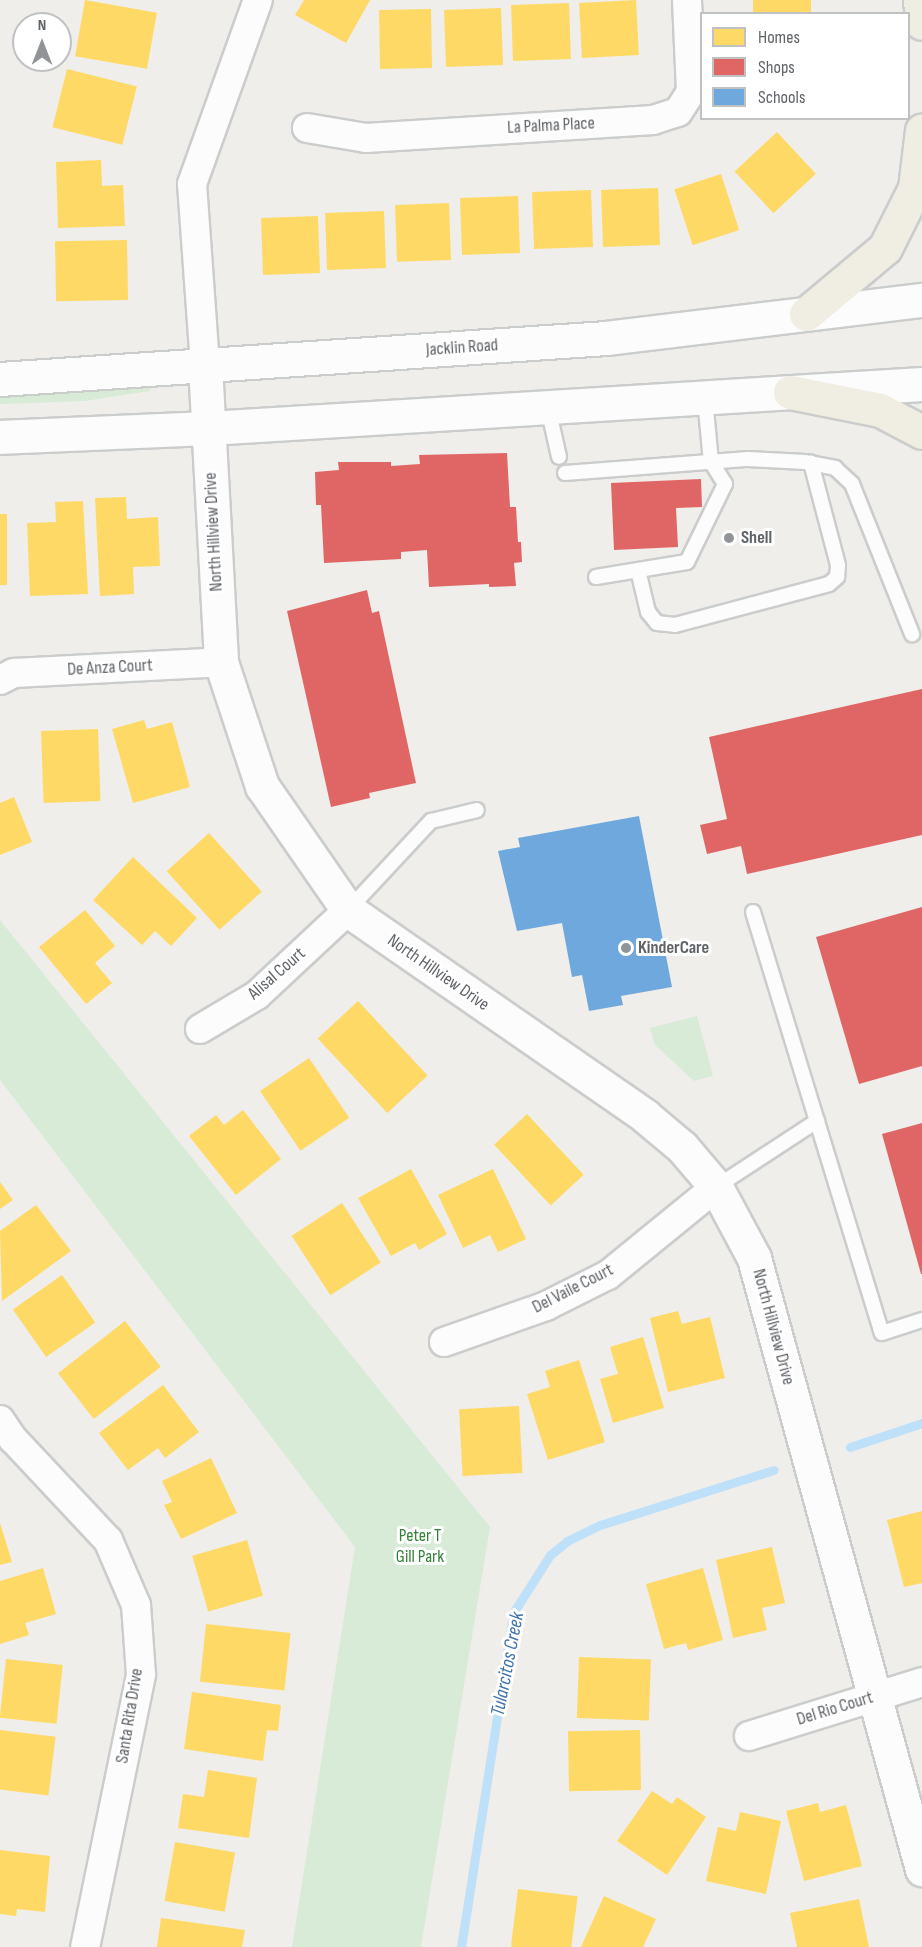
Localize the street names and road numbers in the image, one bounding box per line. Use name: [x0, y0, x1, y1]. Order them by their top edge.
street label: La Palma Place: [507, 113, 595, 139]
street label: Jacklin Road: [425, 335, 499, 361]
street label: North Hillview Drive: [200, 472, 228, 592]
street label: De Anza Court: [67, 655, 153, 681]
street label: North Hillview Drive: [383, 930, 493, 1016]
street label: Alisal Court: [244, 943, 310, 1005]
street label: Del Vaile Court: [529, 1259, 617, 1319]
street label: North Hillview Drive: [747, 1267, 799, 1387]
street label: Santa Rita Drive: [112, 1667, 148, 1765]
street label: Del Rio Court: [794, 1687, 876, 1731]

